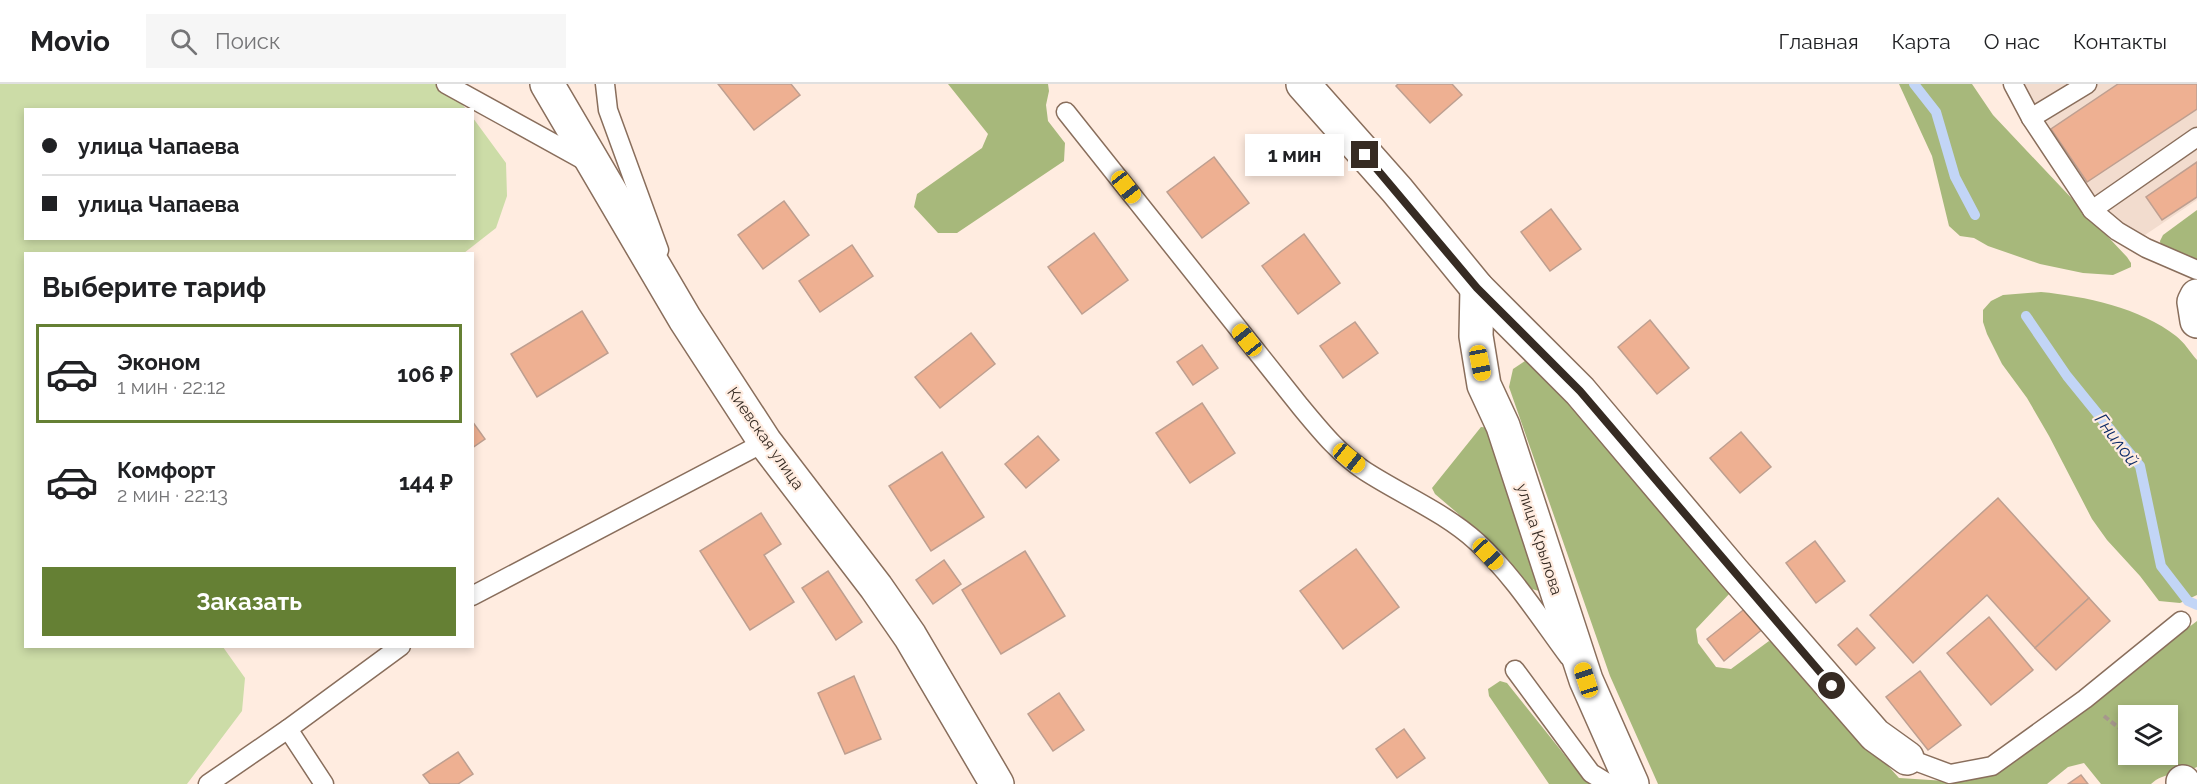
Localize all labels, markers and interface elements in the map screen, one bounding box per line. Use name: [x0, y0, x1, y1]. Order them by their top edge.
search box: [146, 14, 566, 68]
text: Movio: [30, 25, 110, 58]
icon: search: [167, 25, 200, 58]
text: Поиск: [215, 28, 280, 54]
text: Главная: [1779, 29, 1859, 54]
text: Карта: [1892, 29, 1951, 54]
text: О нас: [1984, 29, 2040, 54]
text: Контакты: [2073, 29, 2167, 54]
text: улица Чапаева: [78, 133, 239, 159]
callout: 1 мин: [1245, 134, 1344, 176]
route end: [1351, 141, 1378, 168]
text: 1 мин: [1268, 143, 1321, 167]
car: [1108, 167, 1144, 207]
text: улица Чапаева: [78, 191, 239, 217]
text: Выберите тариф: [42, 272, 266, 303]
car: [1229, 320, 1265, 360]
car: [1468, 344, 1492, 382]
icon: car: [45, 347, 99, 401]
text: Эконом: [117, 349, 201, 375]
text: 106 ₽: [397, 361, 453, 387]
text: 1 мин · 22:12: [117, 375, 226, 399]
street label: Киевская улица: [723, 383, 808, 493]
water label: Гнилой: [2091, 409, 2144, 470]
car: [1329, 440, 1369, 476]
icon: car: [45, 455, 99, 509]
text: Комфорт: [117, 457, 215, 483]
text: 144 ₽: [399, 469, 453, 495]
street label: улица Крылова: [1513, 481, 1567, 597]
text: 2 мин · 22:13: [117, 483, 228, 507]
car: [1469, 535, 1507, 573]
button: Заказать: [42, 567, 456, 636]
car: [1572, 660, 1600, 700]
route start: [1818, 672, 1845, 699]
map controls: [2118, 705, 2178, 765]
button: layers: [2118, 705, 2178, 765]

